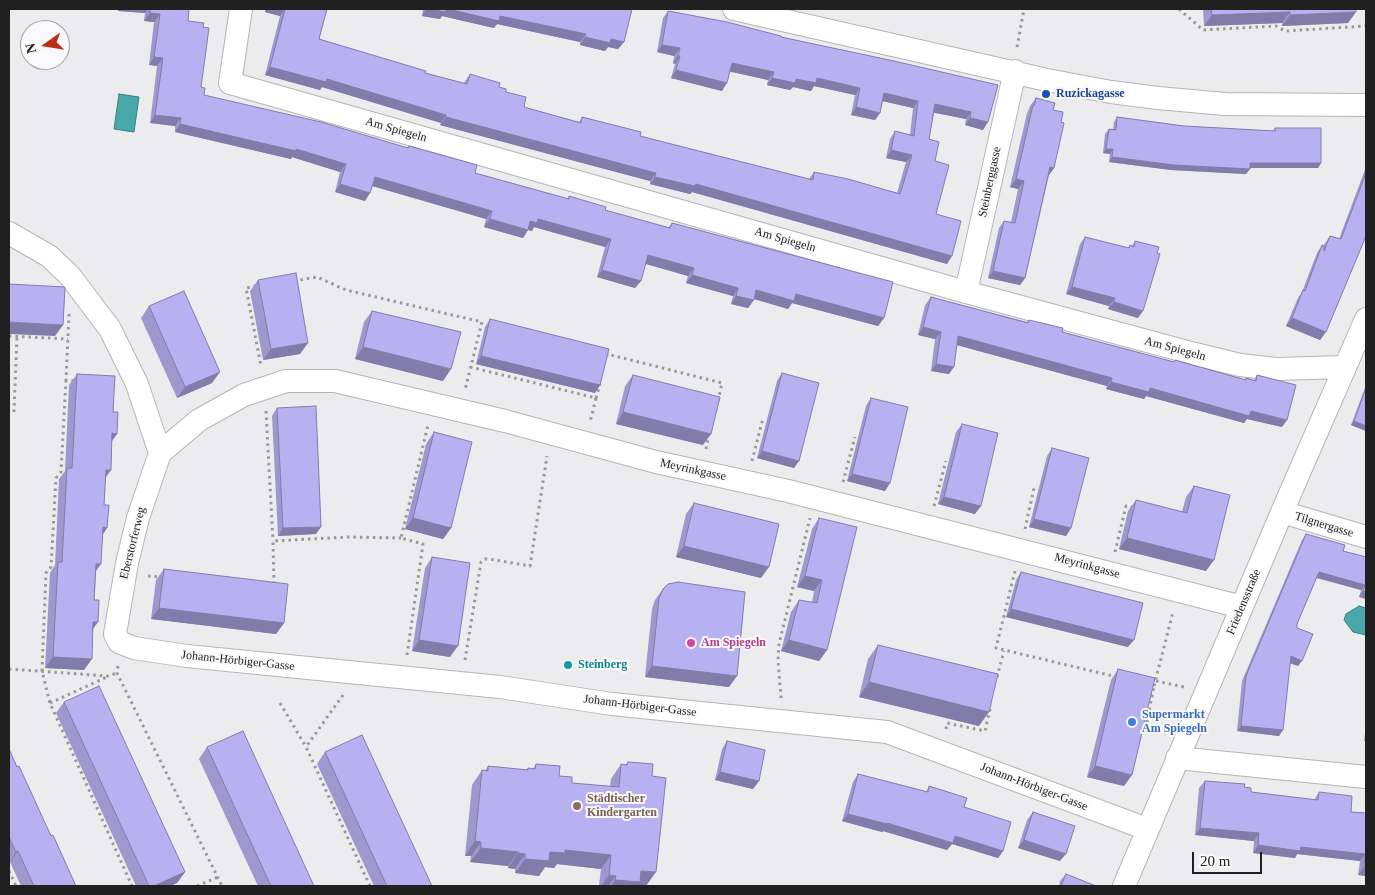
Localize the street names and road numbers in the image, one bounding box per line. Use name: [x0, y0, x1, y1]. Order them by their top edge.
street label: Am Spiegeln: [364, 114, 428, 146]
street label: Steinberggasse: [975, 145, 1005, 219]
street label: Am Spiegeln: [753, 224, 817, 256]
street label: Am Spiegeln: [1143, 334, 1207, 364]
street label: Meyrinkgasse: [659, 456, 727, 484]
street label: Eberstorferweg: [117, 505, 149, 581]
street label: Tilgnergasse: [1293, 509, 1355, 541]
street label: Meyrinkgasse: [1053, 550, 1121, 582]
street label: Friedensstraße: [1224, 567, 1264, 637]
street label: Johann-Hörbiger-Gasse: [181, 648, 295, 674]
street label: Johann-Hörbiger-Gasse: [583, 692, 697, 720]
street label: Johann-Hörbiger-Gasse: [978, 760, 1090, 814]

